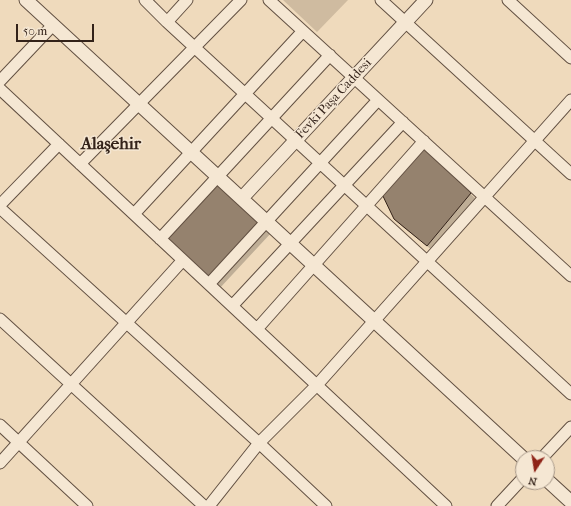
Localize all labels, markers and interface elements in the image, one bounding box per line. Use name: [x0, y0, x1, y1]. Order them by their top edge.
scale bar: [18, 16, 96, 42]
text: 50 m: [23, 24, 47, 38]
street label: Fevki Paşa Caddesi: [293, 56, 375, 142]
district label: Alaşehir: [81, 135, 141, 155]
north arrow: [515, 450, 555, 490]
text: N: [527, 474, 538, 488]

